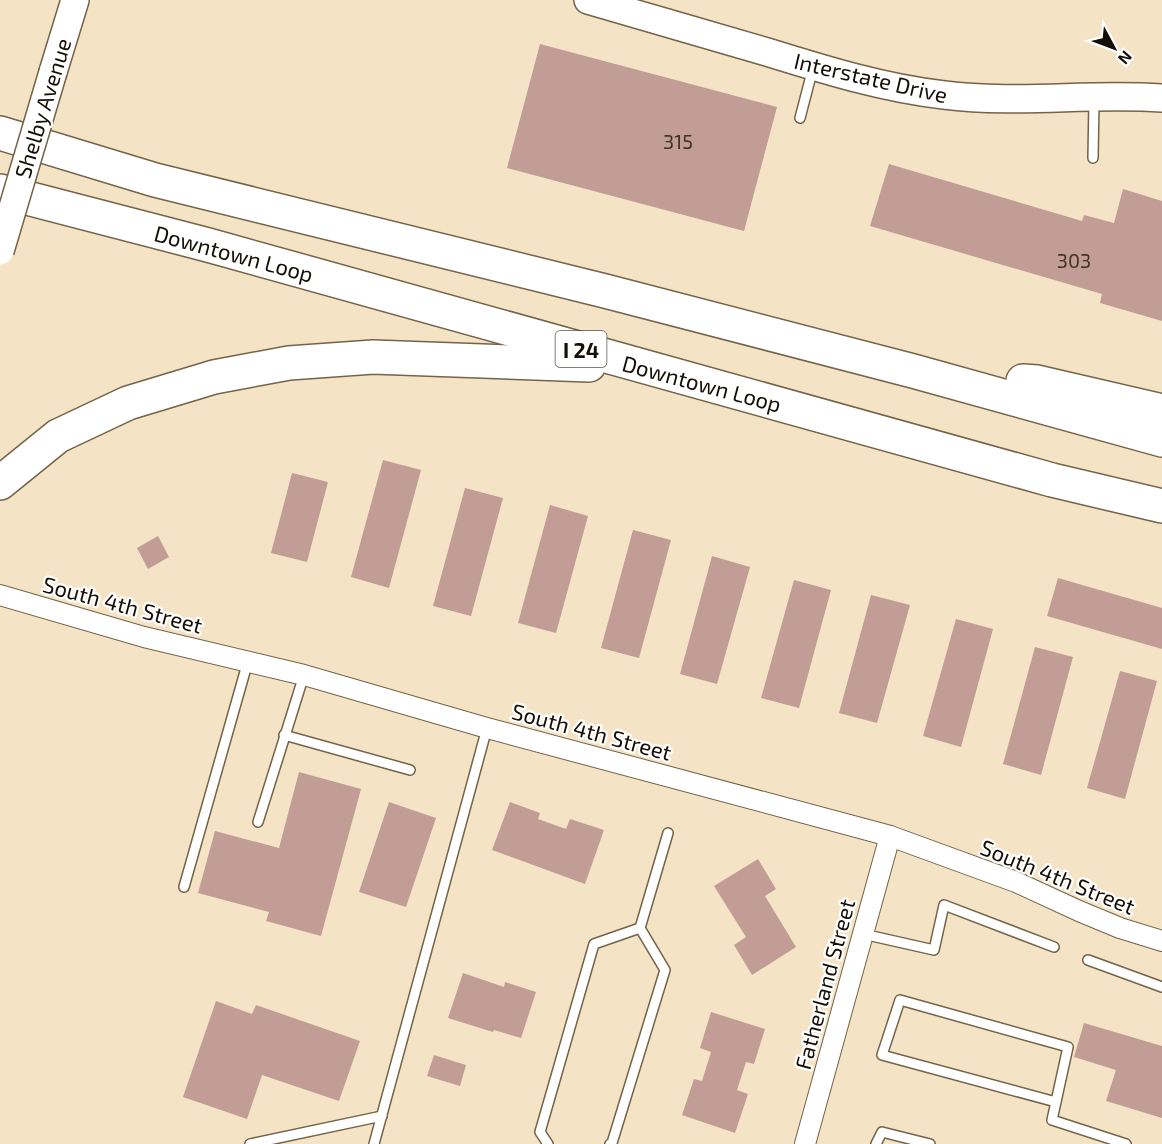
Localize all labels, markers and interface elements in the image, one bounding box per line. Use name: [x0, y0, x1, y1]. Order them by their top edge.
north arrow: [1084, 18, 1144, 78]
street label: Shelby Avenue: [8, 35, 76, 181]
street label: Interstate Drive: [792, 47, 950, 107]
text: N: [1115, 48, 1137, 69]
house number: 315: [663, 129, 693, 153]
street label: Downtown Loop: [152, 219, 316, 287]
house number: 303: [1057, 248, 1091, 272]
road number: I 24: [556, 331, 606, 367]
street label: Downtown Loop: [620, 349, 784, 417]
street label: South 4th Street: [40, 570, 206, 638]
street label: South 4th Street: [509, 697, 675, 765]
street label: South 4th Street: [977, 833, 1139, 919]
street label: Fatherland Street: [789, 896, 859, 1072]

